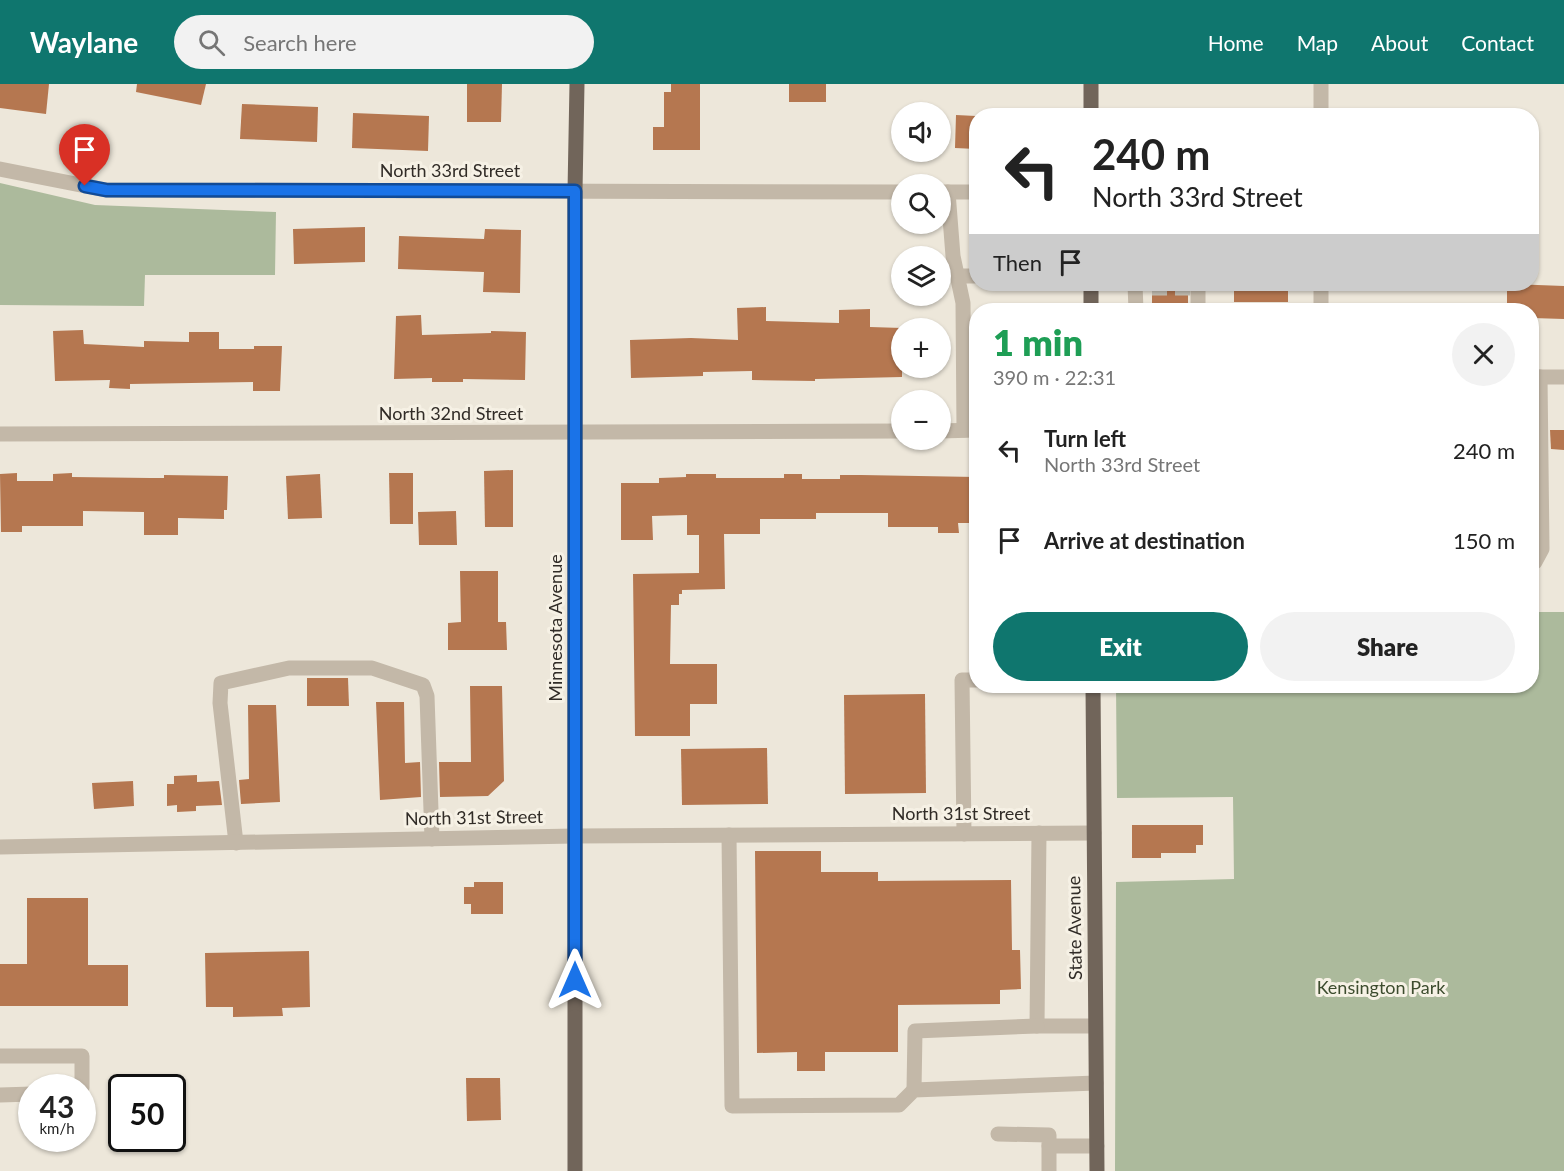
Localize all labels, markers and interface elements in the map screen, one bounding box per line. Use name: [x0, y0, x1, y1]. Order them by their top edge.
search box: [174, 15, 594, 69]
text: Waylane: [30, 25, 138, 59]
icon: search: [195, 26, 228, 59]
text: Search here: [243, 29, 357, 56]
text: Home: [1208, 30, 1264, 55]
text: Map: [1297, 30, 1338, 55]
text: About: [1371, 30, 1428, 55]
text: Contact: [1461, 30, 1534, 55]
map controls: [891, 102, 951, 450]
button: sound: [891, 102, 951, 162]
pin: [59, 124, 110, 186]
text: 240 m: [1092, 129, 1210, 179]
icon: left: [993, 132, 1071, 210]
icon: arrive: [68, 133, 101, 166]
street label: North 33rd Street: [380, 159, 521, 181]
button: search: [891, 174, 951, 234]
text: North 33rd Street: [1092, 180, 1303, 213]
button: layers: [891, 246, 951, 306]
icon: arrive: [1054, 246, 1087, 279]
text: Then: [993, 249, 1042, 276]
button: +: [891, 318, 951, 378]
text: 1 min: [993, 320, 1083, 364]
button: close: [1452, 323, 1515, 386]
text: 390 m · 22:31: [993, 365, 1116, 389]
button: −: [891, 390, 951, 450]
street label: North 32nd Street: [379, 402, 524, 424]
text: Turn left: [1044, 425, 1126, 452]
icon: left: [993, 434, 1026, 467]
text: 240 m: [1453, 437, 1515, 464]
text: North 33rd Street: [1044, 452, 1200, 476]
icon: arrive: [993, 524, 1026, 557]
text: Arrive at destination: [1044, 527, 1245, 554]
text: 150 m: [1453, 527, 1515, 554]
street label: Minnesota Avenue: [544, 554, 566, 702]
button: Exit: [993, 612, 1248, 681]
button: Share: [1260, 612, 1515, 681]
street label: North 31st Street: [892, 802, 1031, 824]
street label: North 31st Street: [405, 805, 544, 829]
street label: State Avenue: [1062, 876, 1086, 980]
position arrow: [543, 948, 607, 1012]
park label: Kensington Park: [1317, 976, 1446, 998]
speed limit sign: 50: [108, 1074, 186, 1152]
text: 43: [40, 1088, 74, 1124]
text: km/h: [39, 1119, 75, 1137]

